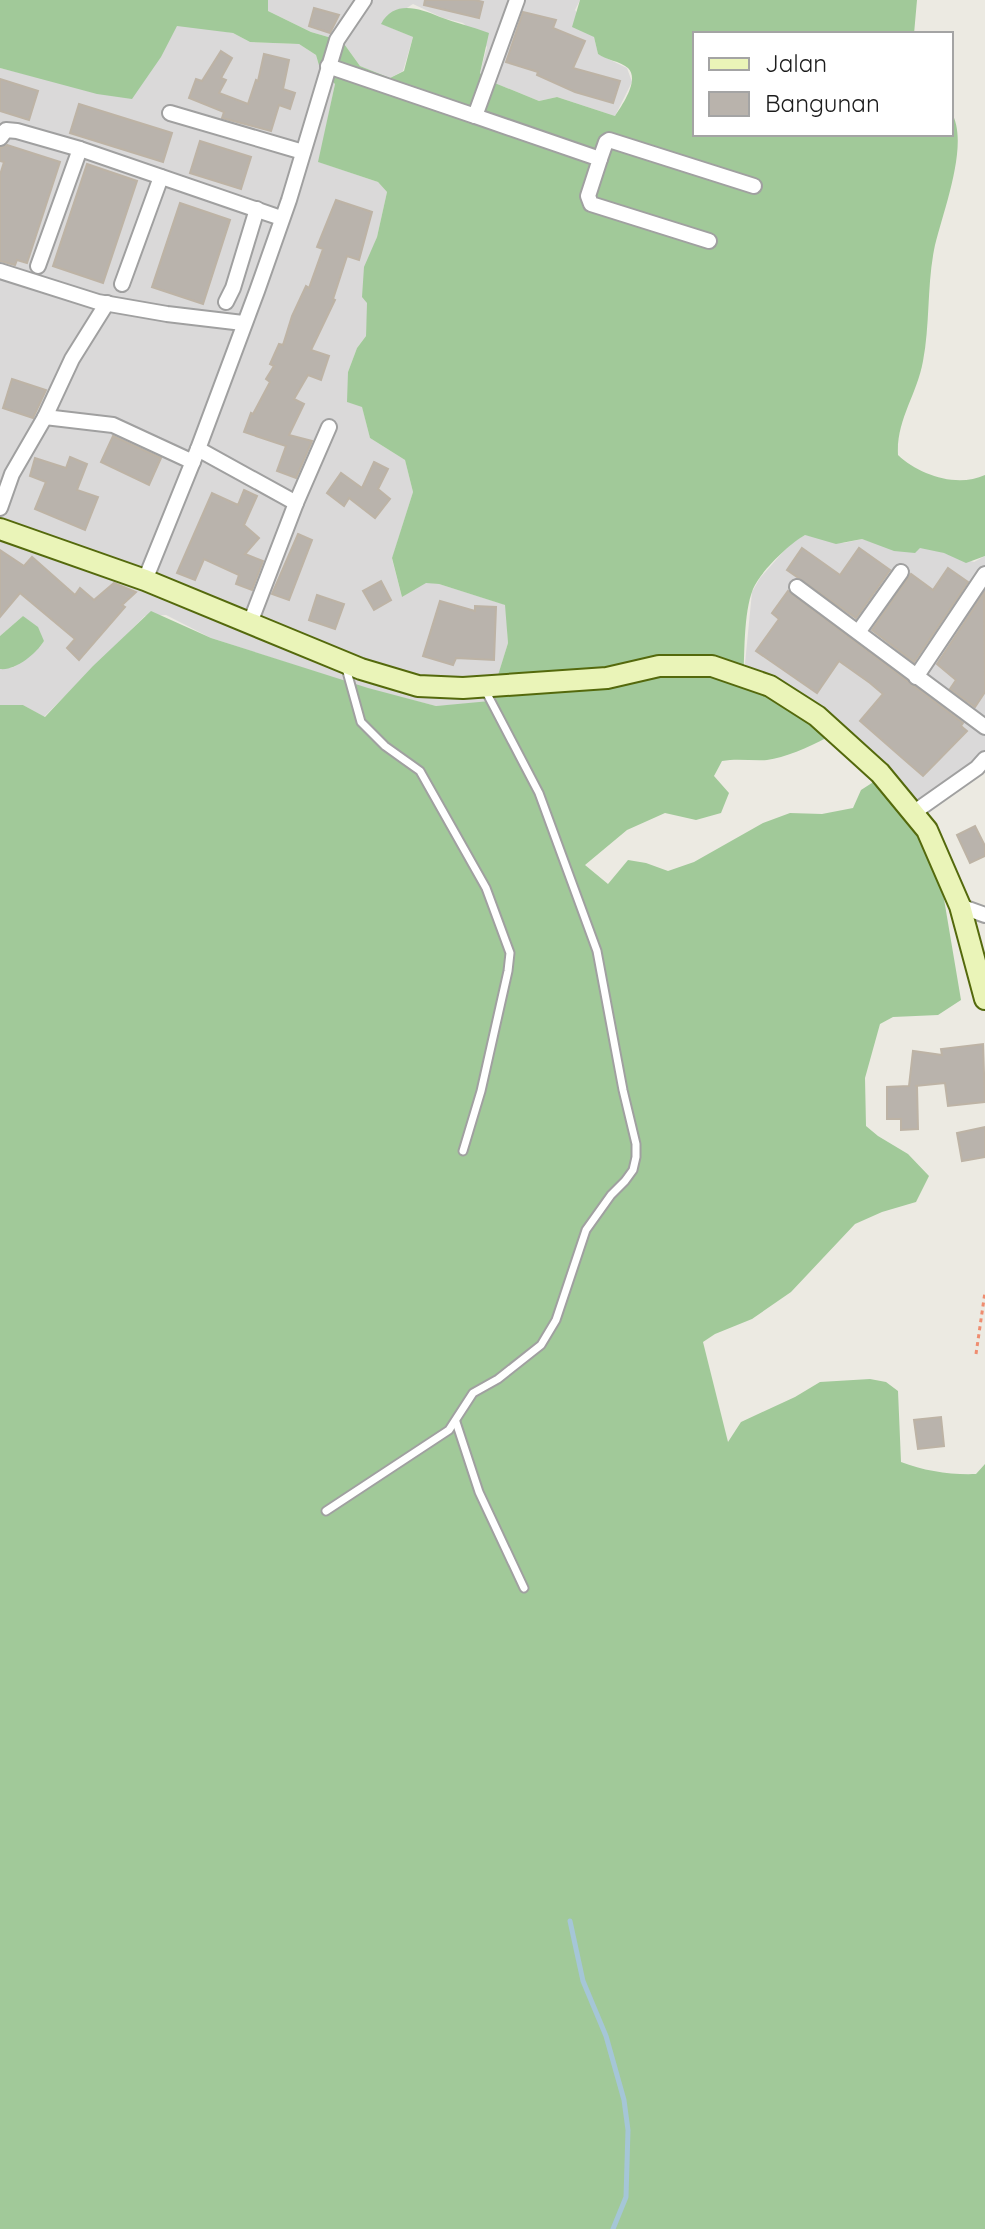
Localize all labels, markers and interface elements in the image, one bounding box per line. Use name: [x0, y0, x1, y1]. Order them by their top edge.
legend: [693, 32, 953, 136]
text: Jalan: [765, 48, 827, 78]
text: Bangunan: [765, 88, 880, 118]

